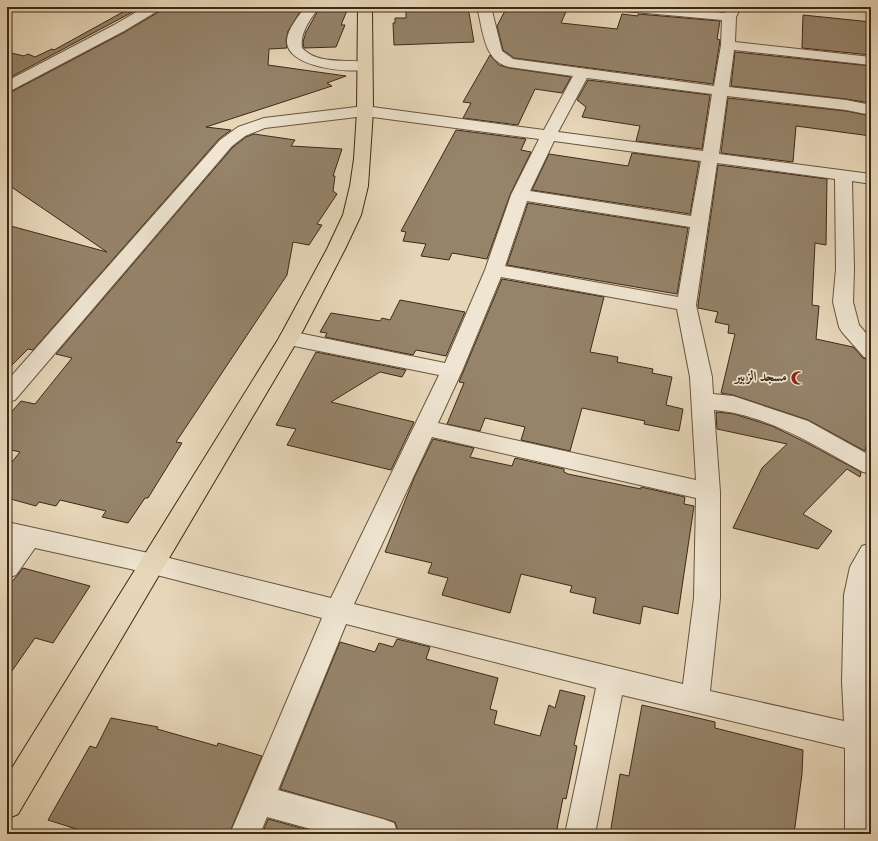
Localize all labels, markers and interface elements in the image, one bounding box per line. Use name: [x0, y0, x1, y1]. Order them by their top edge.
place label: مسجد الزبير: [733, 368, 787, 388]
mosque icon: مسجد الزبير: [790, 370, 806, 386]

